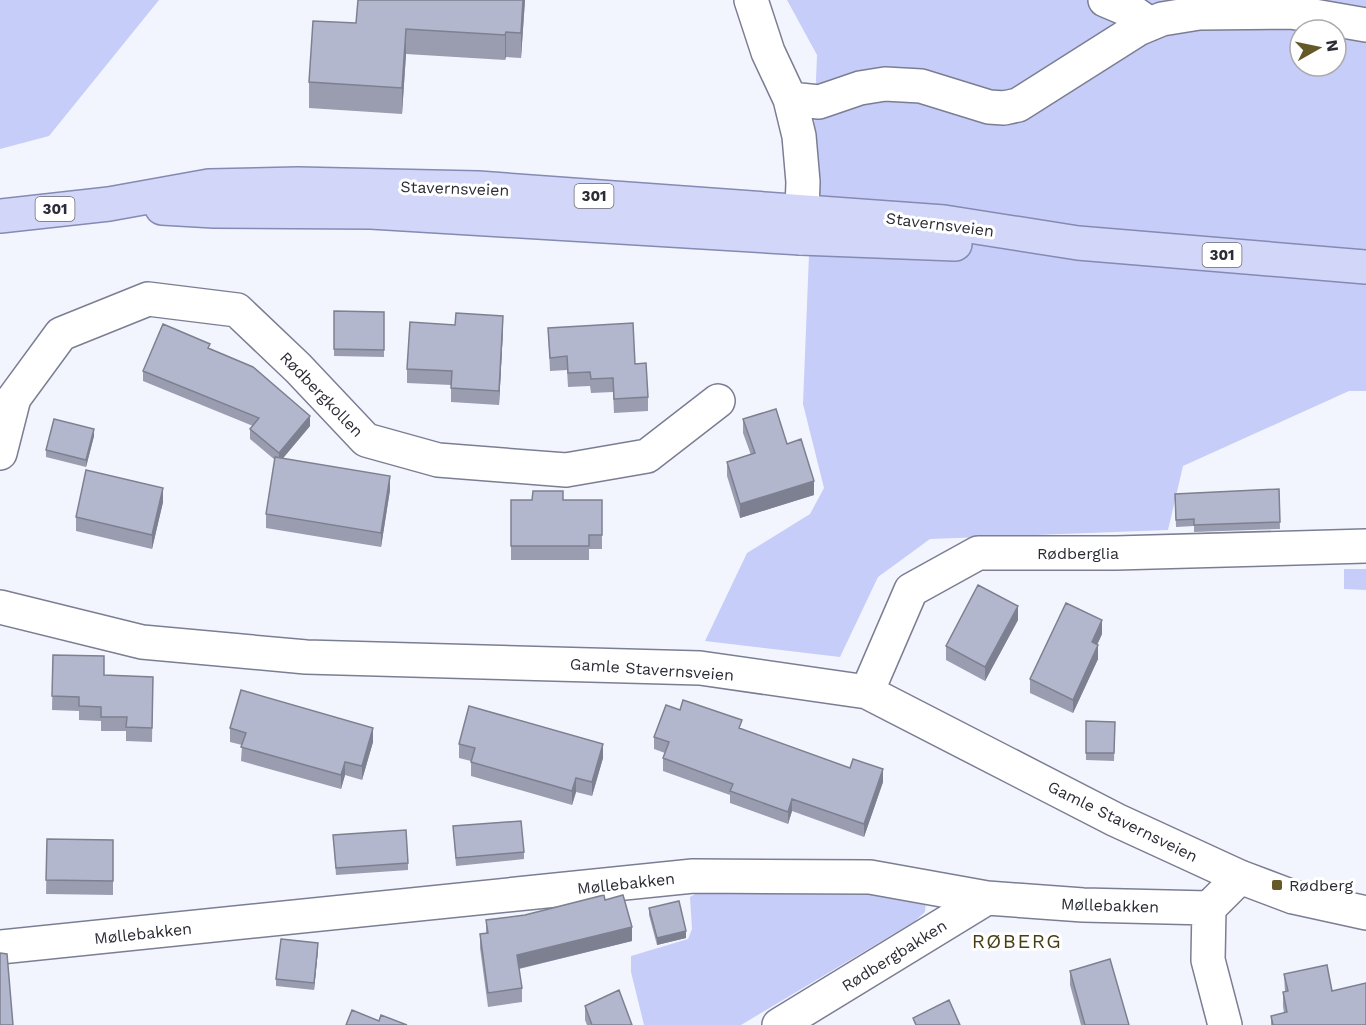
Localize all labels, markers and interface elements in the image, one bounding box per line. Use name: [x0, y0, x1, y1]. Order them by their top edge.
north arrow: [1288, 18, 1348, 78]
text: N: [1322, 38, 1343, 53]
street label: Stavernsveien: [400, 177, 510, 200]
road number: 301: [574, 184, 614, 208]
road number: 301: [36, 197, 74, 221]
street label: Stavernsveien: [885, 208, 995, 241]
road number: 301: [1202, 243, 1242, 267]
street label: Rødbergkollen: [276, 348, 367, 441]
street label: Rødberglia: [1037, 544, 1119, 563]
street label: Gamle Stavernsveien: [569, 654, 735, 685]
street label: Gamle Stavernsveien: [1045, 777, 1201, 866]
street label: Møllebakken: [576, 869, 676, 898]
place label: Rødberg: [1289, 876, 1353, 895]
marker: Rødberg: [1270, 878, 1284, 892]
street label: Møllebakken: [1061, 894, 1159, 917]
street label: Rødbergbakken: [838, 916, 950, 995]
street label: Møllebakken: [93, 919, 193, 948]
district label: RØBERG: [972, 929, 1062, 953]

